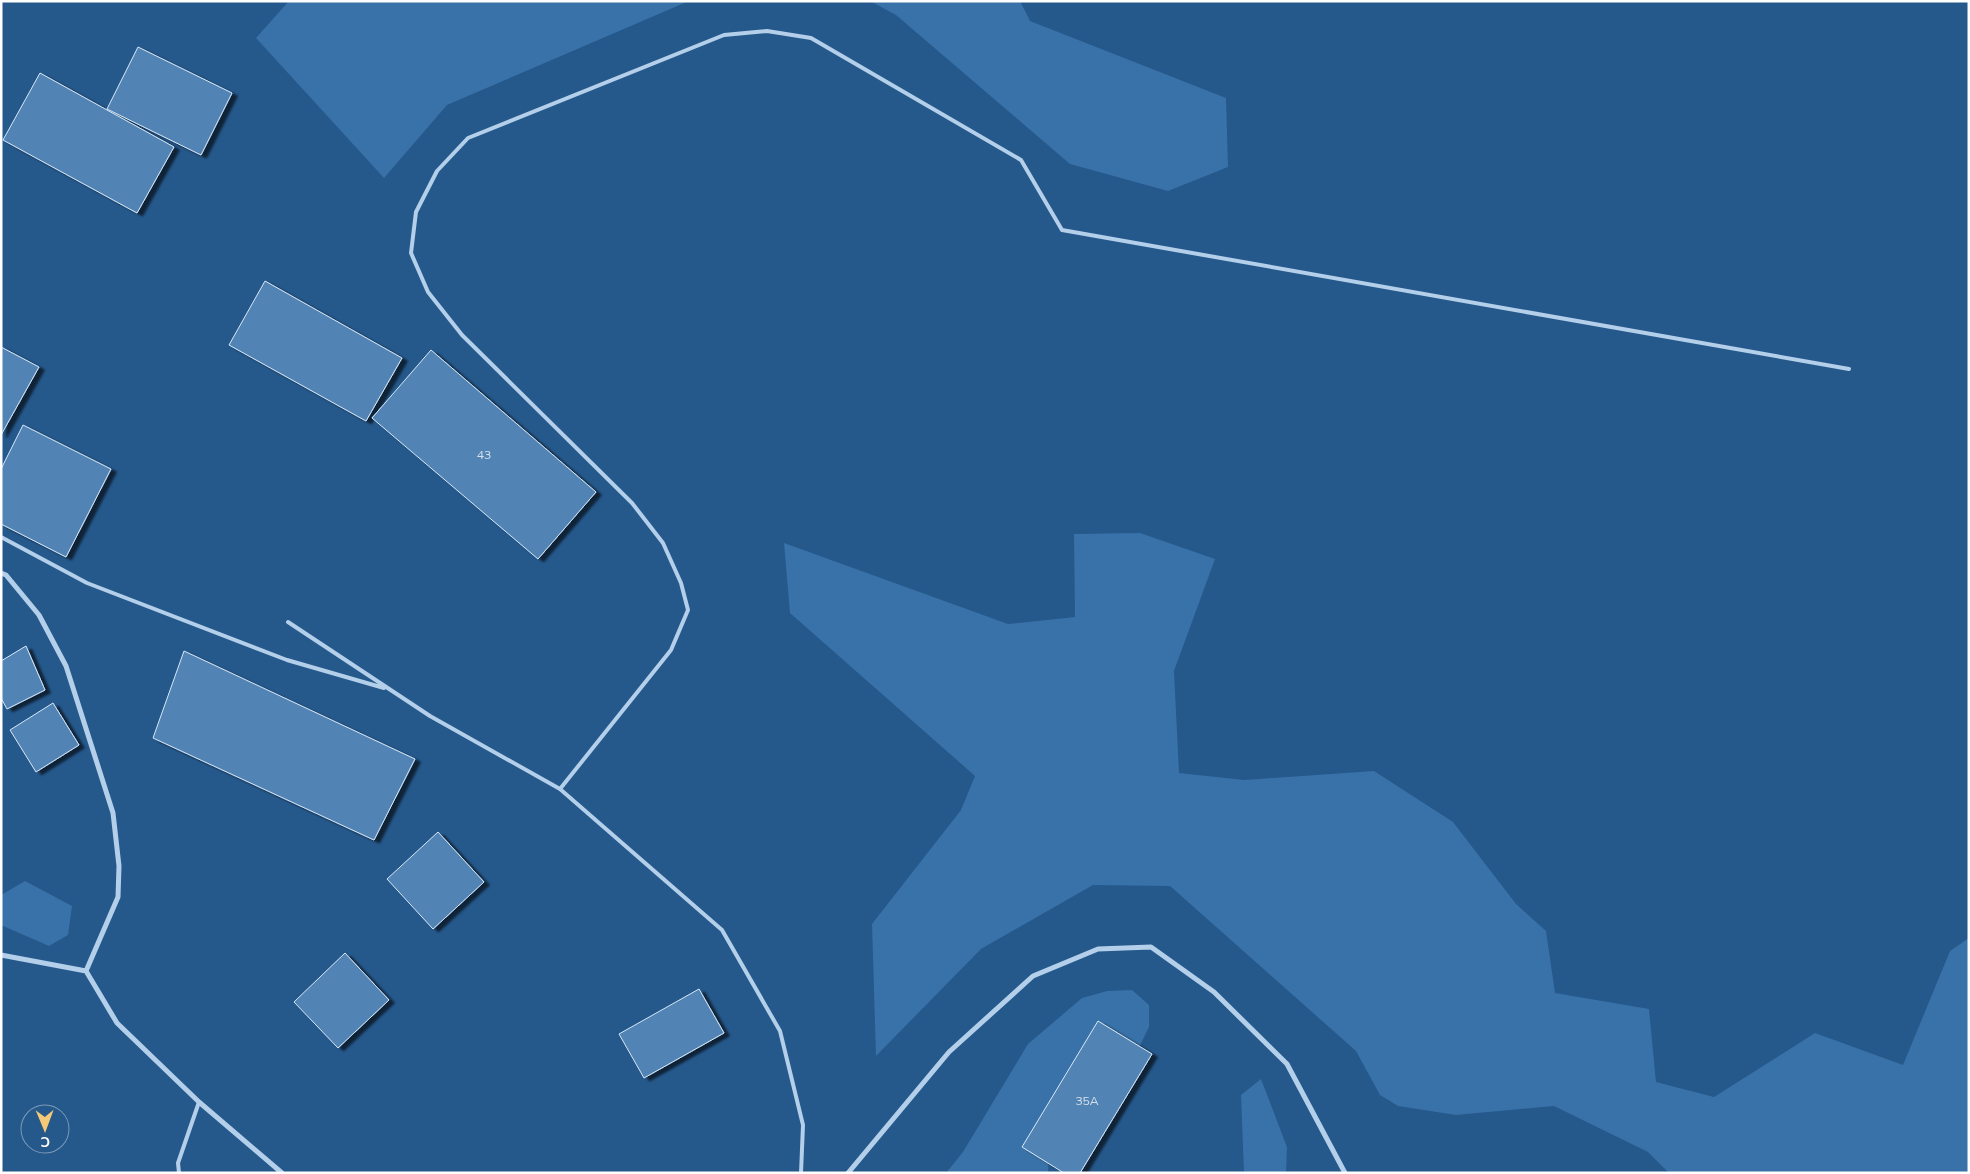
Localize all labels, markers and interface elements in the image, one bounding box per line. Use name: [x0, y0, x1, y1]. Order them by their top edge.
house number: 43: [477, 447, 491, 462]
house number: 35А: [1075, 1093, 1099, 1108]
north arrow: [20, 1104, 70, 1154]
text: С: [40, 1133, 50, 1151]

